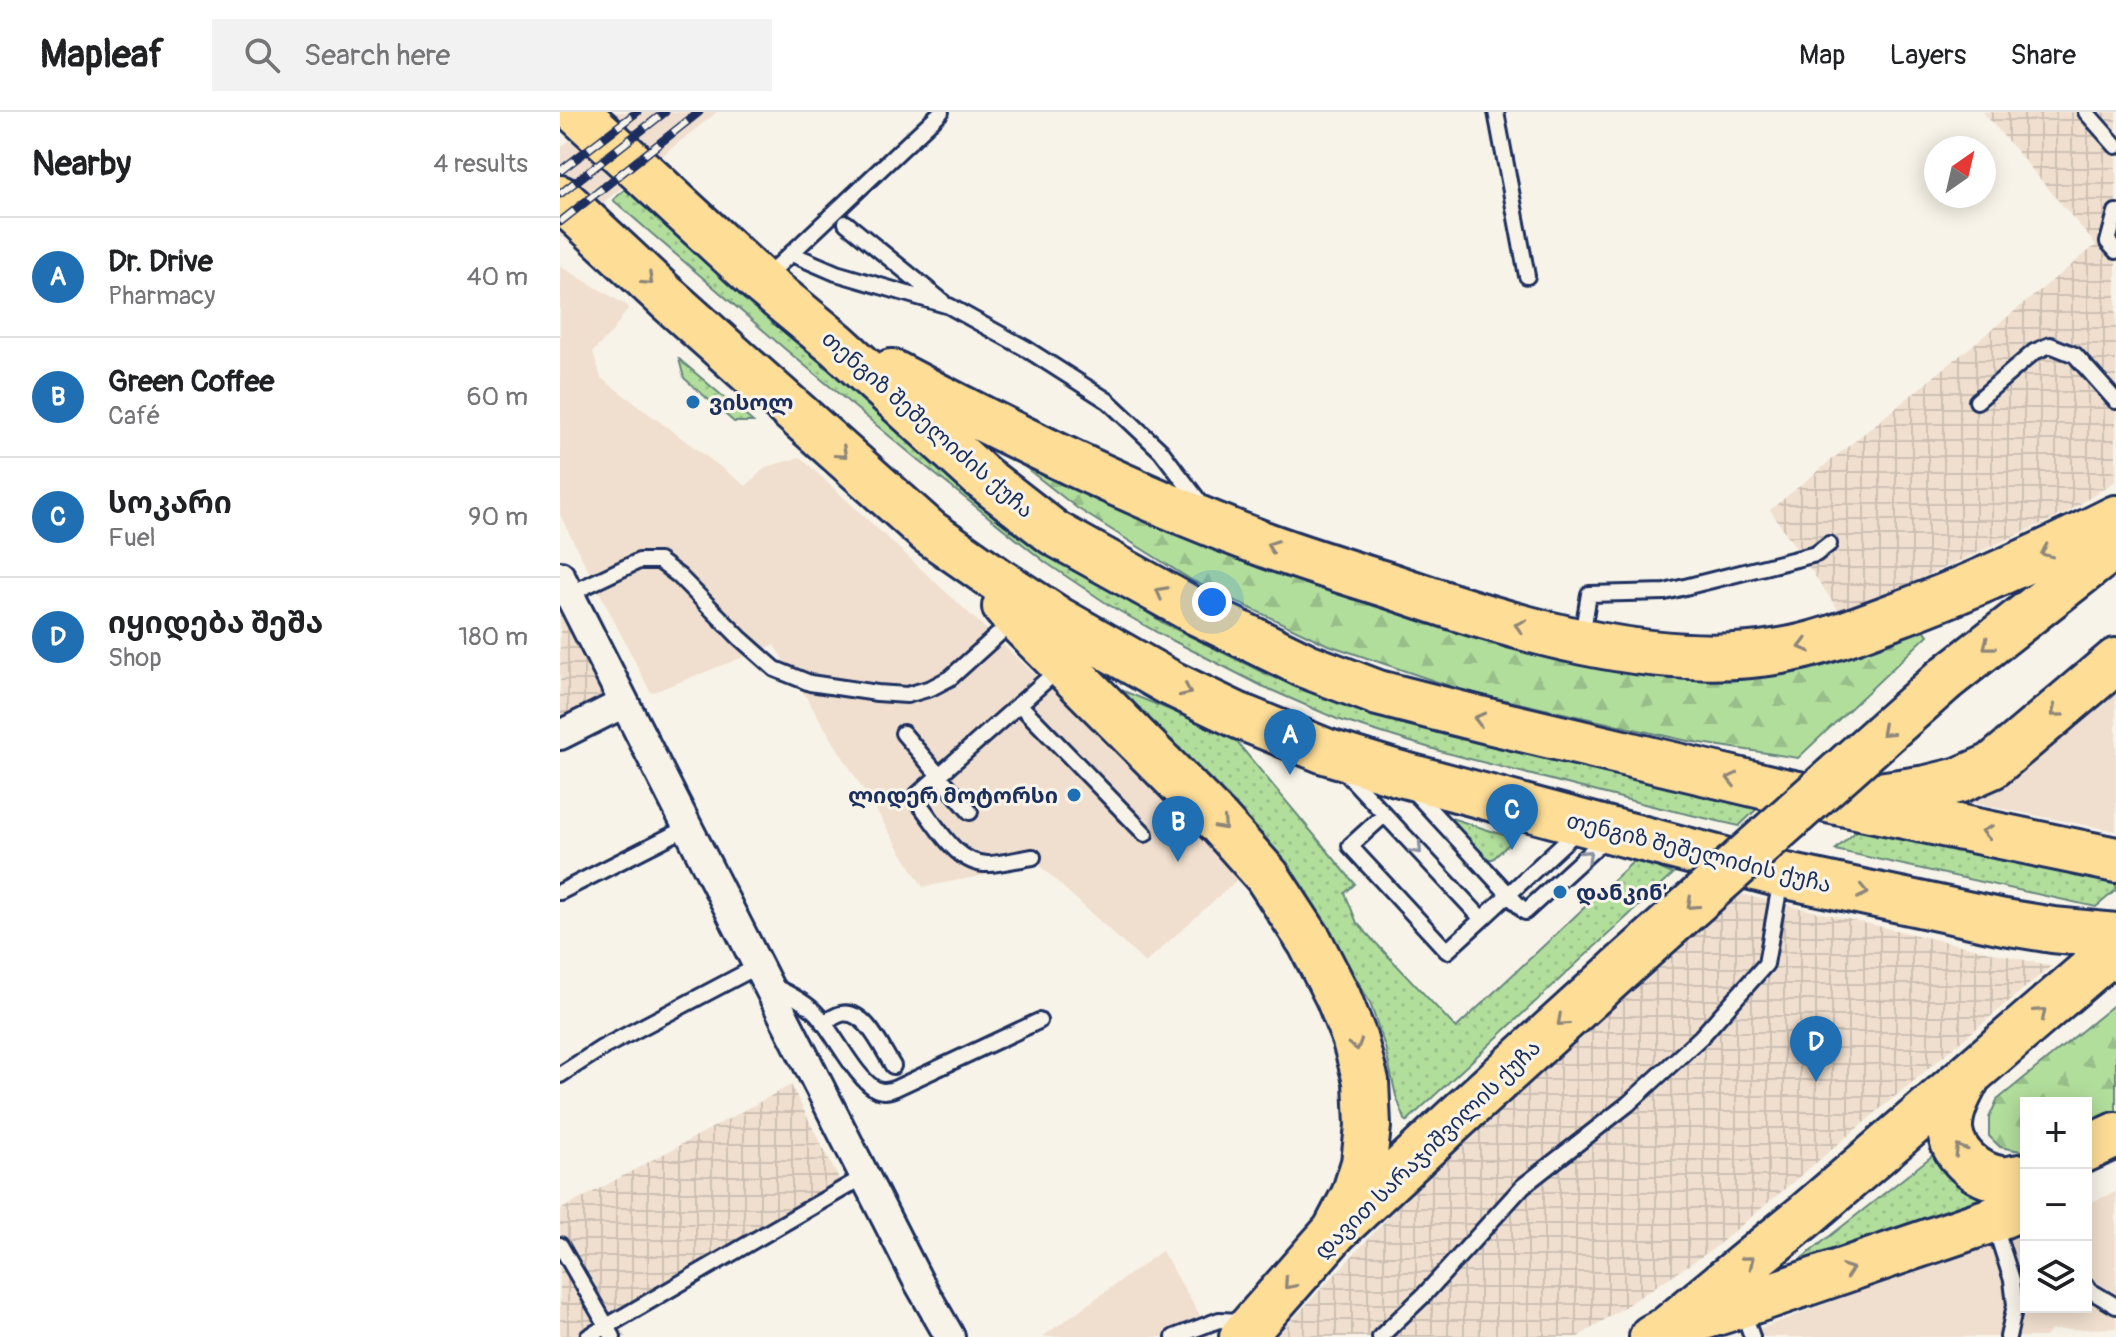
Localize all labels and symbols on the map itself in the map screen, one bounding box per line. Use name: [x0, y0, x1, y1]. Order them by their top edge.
north arrow: [1924, 136, 1996, 208]
one-way arrow: [639, 271, 653, 286]
street label: თენგიზ შეშელიძის ქუჩა: [816, 325, 1039, 524]
place label: ვისოლ: [709, 389, 793, 417]
marker: ვისოლ: [684, 393, 702, 411]
one-way arrow: [833, 444, 847, 459]
one-way arrow: [1266, 540, 1280, 556]
one-way arrow: [2040, 542, 2054, 558]
your location: [1192, 582, 1232, 622]
one-way arrow: [1155, 586, 1170, 602]
one-way arrow: [1513, 618, 1527, 635]
one-way arrow: [1982, 635, 1997, 649]
one-way arrow: [1797, 636, 1811, 653]
one-way arrow: [1177, 681, 1192, 697]
one-way arrow: [2051, 702, 2066, 717]
pin: A: [1264, 709, 1316, 775]
one-way arrow: [1473, 711, 1487, 728]
one-way arrow: [1881, 721, 1896, 736]
one-way arrow: [1726, 771, 1739, 788]
place label: ლიდერ მოტორსი: [848, 782, 1058, 810]
pin: C: [1486, 784, 1538, 850]
marker: ლიდერ მოტორსი: [1065, 786, 1083, 804]
pin: B: [1152, 796, 1204, 862]
street label: თენგიზ შეშელიძის ქუჩა: [1563, 807, 1834, 899]
one-way arrow: [1212, 815, 1226, 830]
one-way arrow: [1980, 825, 1993, 842]
one-way arrow: [1407, 840, 1422, 854]
one-way arrow: [1578, 849, 1592, 864]
place label: დანკინ': [1576, 879, 1667, 907]
marker: დანკინ': [1551, 883, 1569, 901]
one-way arrow: [1855, 883, 1869, 900]
one-way arrow: [1687, 894, 1702, 909]
one-way arrow: [2031, 1008, 2046, 1023]
one-way arrow: [1557, 1012, 1571, 1026]
pin: D: [1790, 1016, 1842, 1082]
street label: დავით სარაჯიშვილის ქუჩა: [1309, 1034, 1547, 1265]
one-way arrow: [1347, 1037, 1363, 1051]
one-way arrow: [1954, 1144, 1969, 1158]
one-way arrow: [1740, 1257, 1755, 1271]
one-way arrow: [1840, 1263, 1854, 1279]
one-way arrow: [1284, 1275, 1299, 1289]

